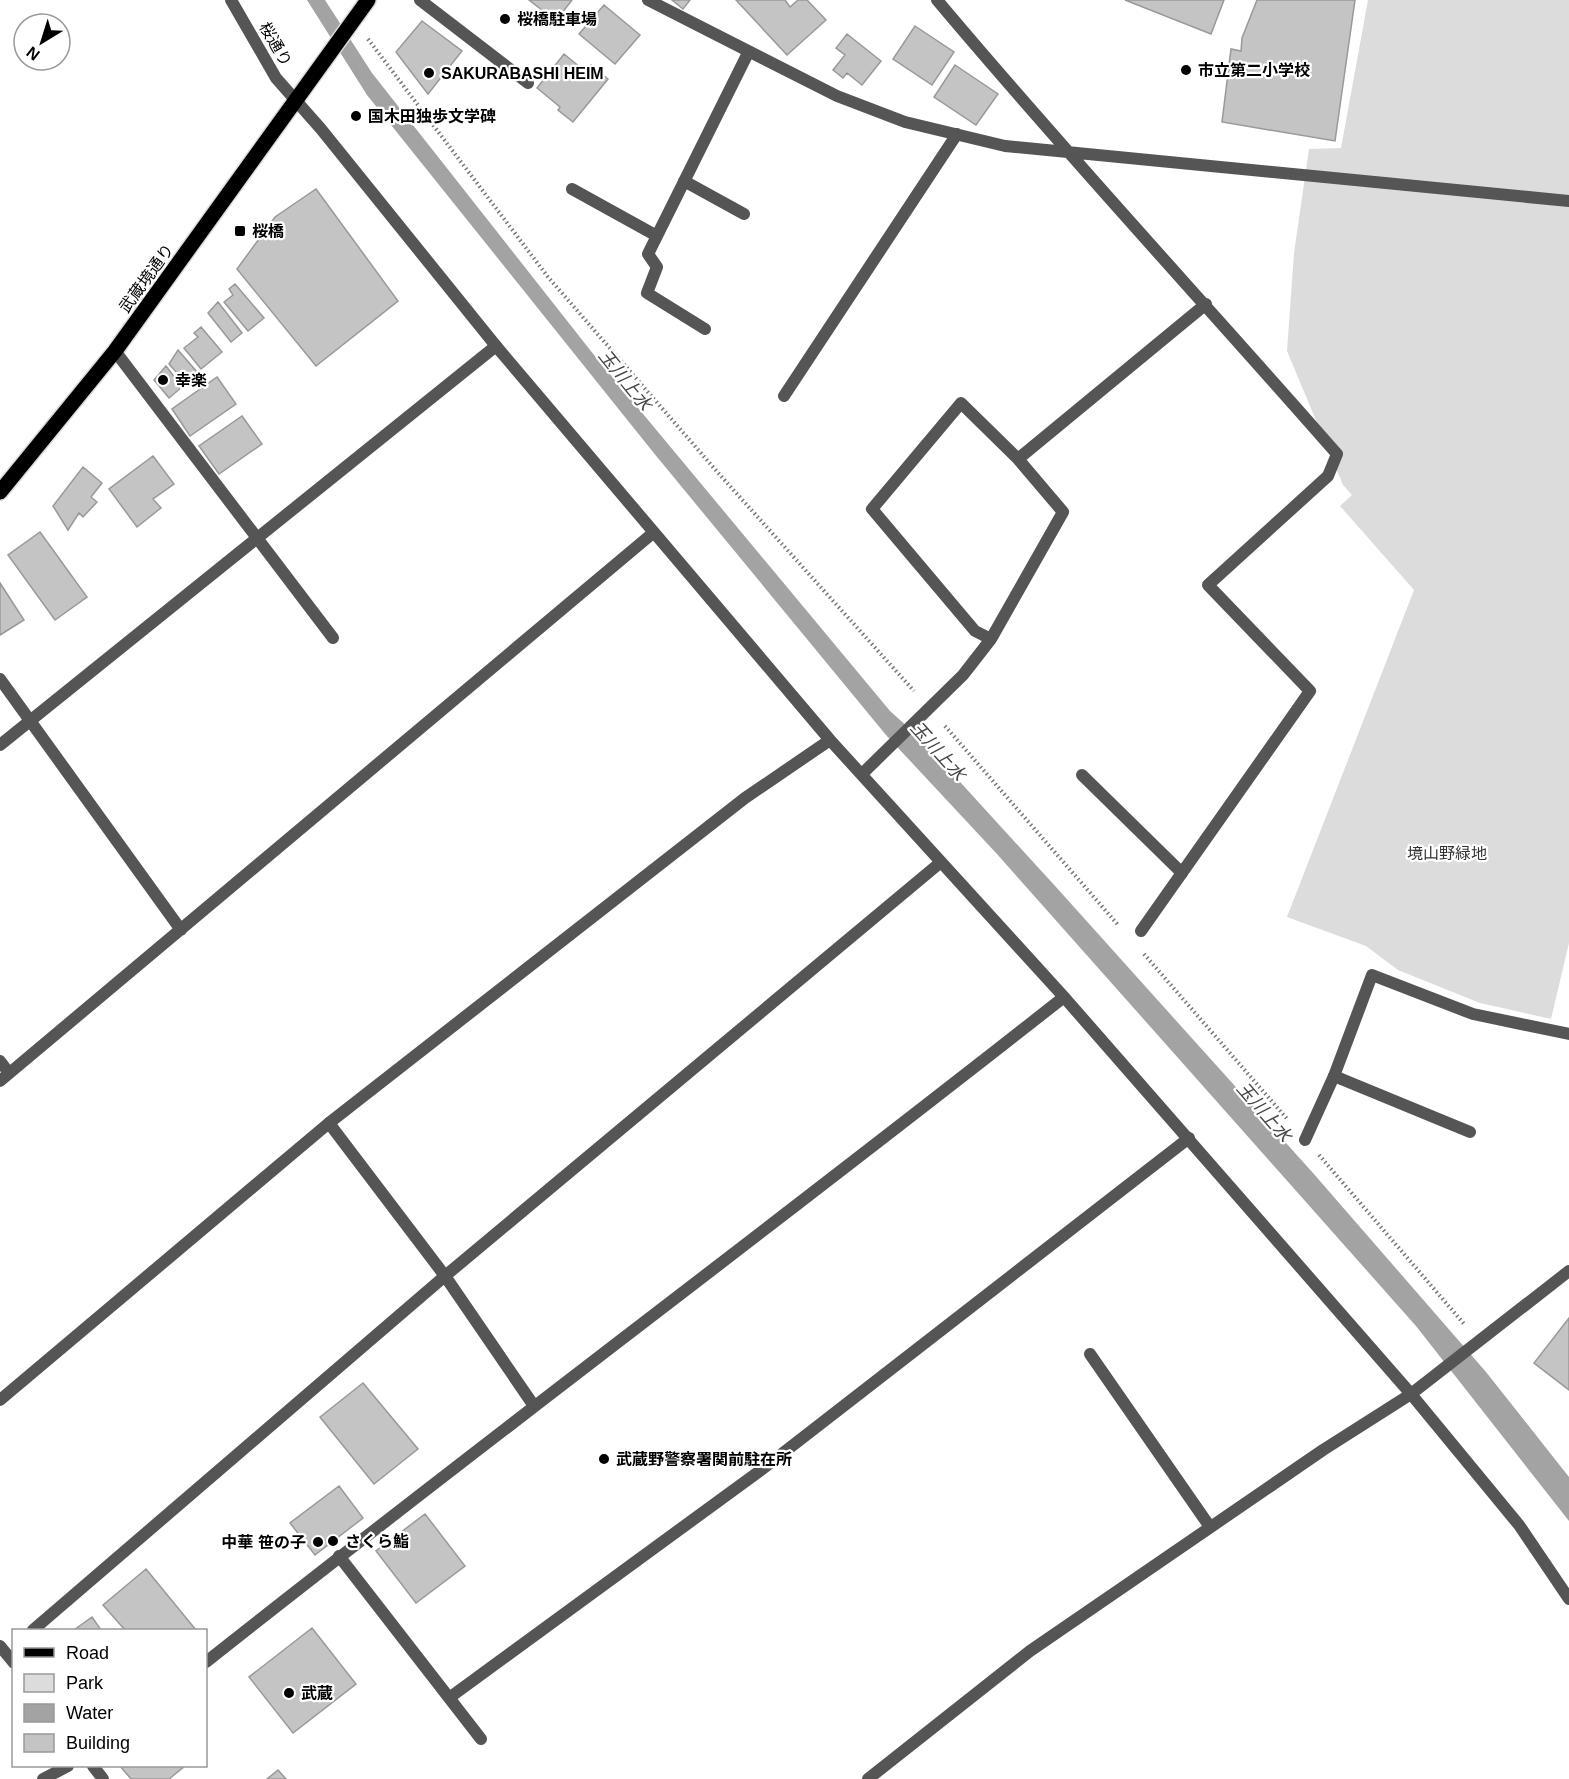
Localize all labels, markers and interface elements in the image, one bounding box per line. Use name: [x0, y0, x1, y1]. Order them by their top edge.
place label: 桜橋駐車場: [517, 11, 597, 28]
north arrow: [12, 12, 72, 72]
marker: 桜橋駐車場: [498, 12, 512, 26]
street label: 桜通り: [256, 19, 295, 69]
text: N: [23, 43, 43, 64]
place label: 市立第二小学校: [1198, 62, 1310, 79]
marker: 市立第二小学校: [1179, 63, 1193, 77]
place label: SAKURABASHI HEIM: [441, 65, 604, 82]
marker: SAKURABASHI HEIM: [422, 66, 436, 80]
place label: 国木田独歩文学碑: [368, 108, 496, 125]
marker: 国木田独歩文学碑: [349, 109, 363, 123]
place label: 桜橋: [252, 223, 284, 240]
marker: 桜橋: [233, 224, 247, 238]
street label: 武蔵境通り: [116, 241, 177, 316]
water label: 玉川上水: [595, 346, 657, 416]
place label: 幸楽: [175, 372, 207, 389]
marker: 幸楽: [156, 373, 170, 387]
water label: 玉川上水: [906, 718, 971, 786]
park label: 境山野緑地: [1407, 845, 1487, 862]
water label: 玉川上水: [1233, 1078, 1296, 1147]
place label: 武蔵野警察署関前駐在所: [616, 1451, 792, 1468]
marker: 武蔵野警察署関前駐在所: [597, 1452, 611, 1466]
place label: さくら鮨: [345, 1533, 409, 1550]
place label: 中華 笹の子: [222, 1534, 306, 1551]
marker: さくら鮨: [326, 1534, 340, 1548]
marker: 中華 笹の子: [311, 1535, 325, 1549]
legend: [12, 1629, 207, 1767]
text: Road: [66, 1643, 109, 1663]
text: Park: [66, 1673, 104, 1693]
place label: 武蔵: [301, 1685, 333, 1702]
marker: 武蔵: [282, 1686, 296, 1700]
text: Water: [66, 1703, 113, 1723]
text: Building: [66, 1733, 130, 1753]

